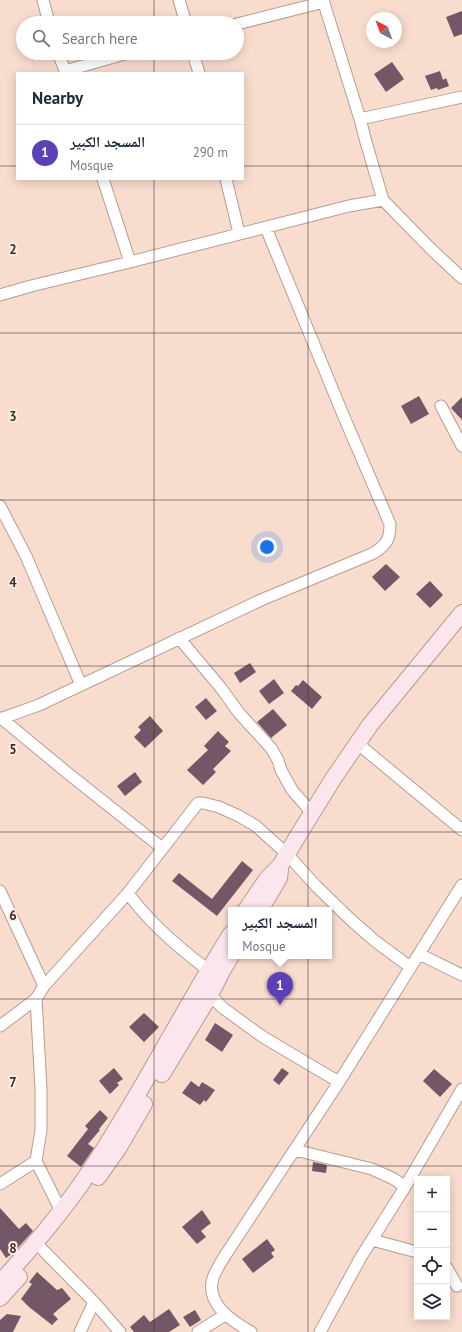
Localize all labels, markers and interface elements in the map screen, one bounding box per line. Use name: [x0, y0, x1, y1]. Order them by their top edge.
north arrow: [366, 12, 402, 48]
search box: [16, 16, 244, 60]
icon: search: [30, 27, 52, 49]
text: Search here: [62, 29, 138, 48]
text: Nearby: [32, 87, 83, 109]
text: المسجد الكبير: [70, 132, 145, 151]
text: 1: [41, 144, 49, 161]
text: 290 m: [193, 144, 228, 161]
text: Mosque: [70, 157, 113, 174]
text: 2: [9, 241, 17, 258]
text: 3: [9, 408, 17, 425]
your location: [257, 537, 277, 557]
text: 4: [9, 574, 17, 591]
text: 5: [9, 741, 17, 758]
text: 6: [9, 907, 17, 924]
popup: [228, 907, 332, 959]
text: المسجد الكبير: [242, 913, 318, 932]
text: Mosque: [242, 938, 286, 955]
pin: 1: [267, 972, 293, 1005]
text: 7: [9, 1074, 17, 1091]
map controls: [414, 1176, 450, 1320]
button: +: [414, 1176, 450, 1212]
button: −: [414, 1212, 450, 1248]
text: 8: [9, 1240, 17, 1257]
button: locate: [414, 1248, 450, 1284]
button: layers: [414, 1284, 450, 1320]

